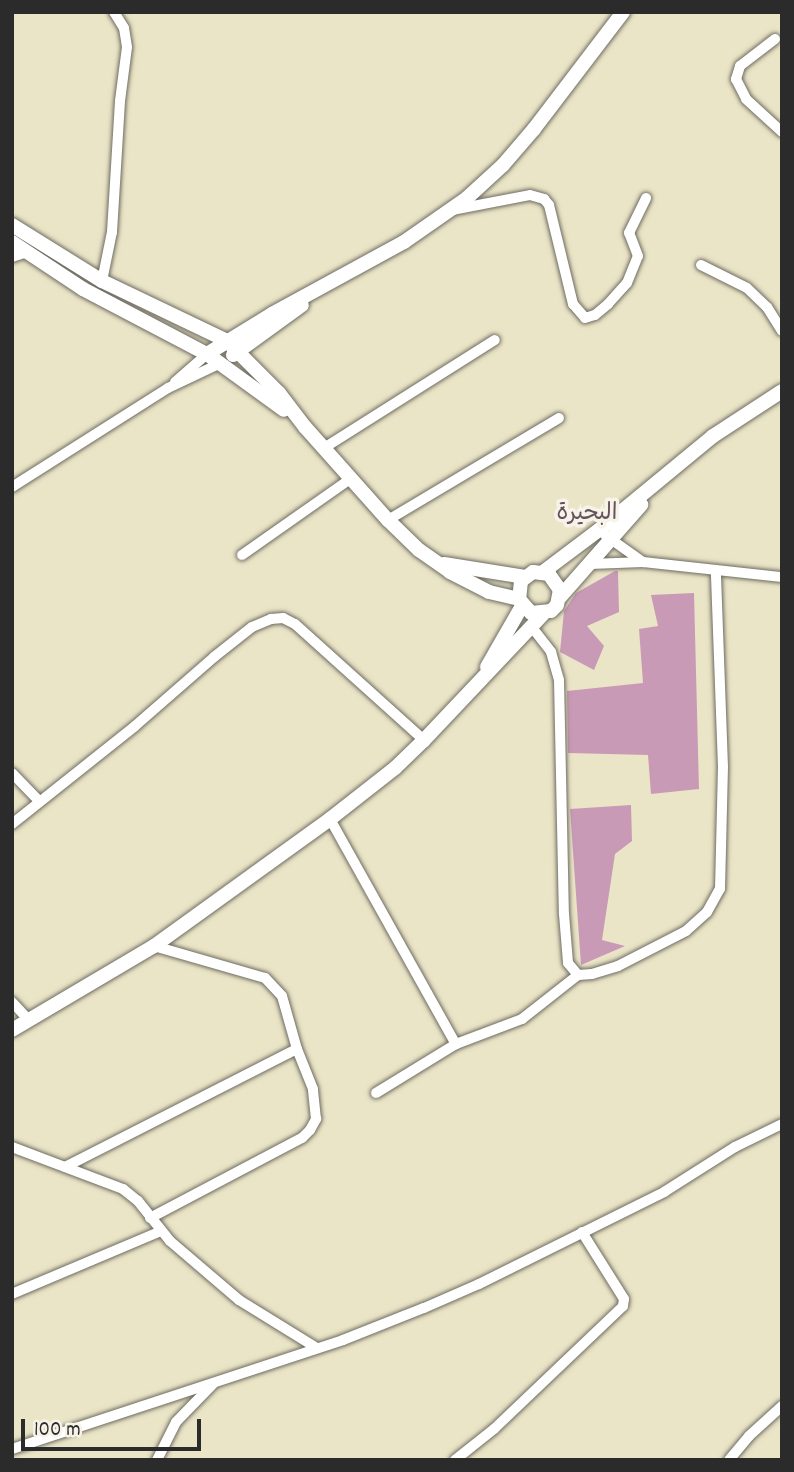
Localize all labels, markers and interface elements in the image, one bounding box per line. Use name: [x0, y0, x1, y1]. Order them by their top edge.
district label: البحيرة: [557, 501, 617, 529]
scale bar: [24, 1406, 205, 1450]
text: 100 m: [34, 1416, 81, 1446]

